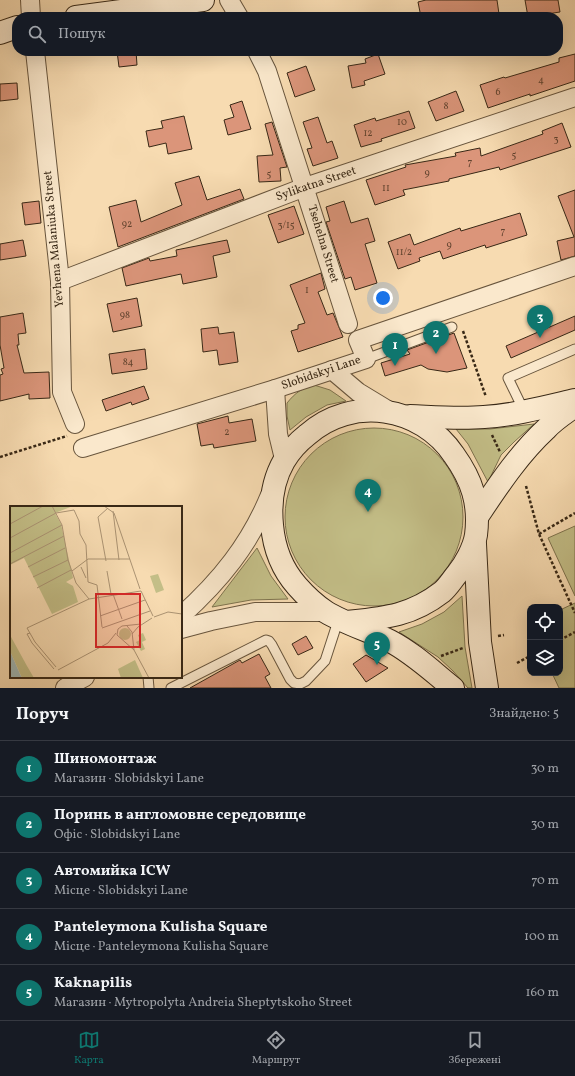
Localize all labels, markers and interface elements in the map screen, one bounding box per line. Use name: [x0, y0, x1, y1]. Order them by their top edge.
search box: [12, 12, 563, 56]
icon: search: [26, 23, 48, 45]
text: Пошук: [58, 24, 106, 45]
house number: 4: [538, 73, 544, 87]
house number: 6: [495, 85, 501, 99]
house number: 8: [443, 99, 449, 113]
house number: 10: [397, 115, 407, 129]
house number: 12: [363, 126, 373, 140]
house number: 3: [553, 132, 559, 146]
house number: 5: [512, 148, 517, 162]
house number: 7: [468, 155, 473, 169]
street label: Sylikatna Street: [274, 163, 358, 205]
house number: 9: [424, 166, 430, 180]
house number: 5: [267, 167, 272, 181]
street label: Yevhena Malaniuka Street: [40, 170, 68, 308]
house number: 11: [382, 181, 390, 195]
street label: Tsehelna Street: [304, 203, 342, 285]
house number: 92: [122, 217, 132, 231]
house number: 3/15: [277, 218, 295, 232]
house number: 7: [501, 224, 506, 238]
house number: 9: [446, 238, 452, 252]
house number: 11/2: [396, 245, 412, 259]
house number: 1: [305, 283, 309, 297]
your location: [373, 288, 393, 308]
pin: 3: [527, 305, 553, 338]
house number: 98: [120, 308, 130, 322]
pin: 2: [423, 321, 449, 354]
pin: 1: [382, 333, 408, 366]
street label: Slobidskyi Lane: [279, 352, 363, 394]
house number: 84: [123, 355, 133, 369]
house number: 2: [224, 425, 230, 439]
pin: 4: [355, 479, 381, 512]
inset map: [10, 506, 182, 678]
map controls: [527, 604, 563, 676]
button: locate: [527, 604, 563, 640]
pin: 5: [364, 632, 390, 665]
button: layers: [527, 640, 563, 676]
text: Поруч: [16, 703, 69, 726]
text: Знайдено: 5: [489, 705, 559, 723]
text: Шиномонтаж: [54, 749, 157, 770]
text: 1: [26, 760, 32, 778]
text: 30 m: [531, 760, 559, 778]
text: Магазин · Slobidskyi Lane: [54, 770, 204, 788]
text: Поринь в англомовне середовище: [54, 805, 306, 826]
text: 2: [26, 816, 32, 834]
text: 30 m: [531, 816, 559, 834]
text: Офіс · Slobidskyi Lane: [54, 826, 180, 844]
text: Автомийка ICW: [54, 861, 170, 882]
text: 3: [26, 872, 32, 890]
text: 70 m: [531, 872, 559, 890]
text: Місце · Slobidskyi Lane: [54, 882, 188, 900]
text: Panteleymona Kulisha Square: [54, 917, 267, 938]
text: 4: [25, 928, 33, 946]
text: 100 m: [524, 928, 559, 946]
text: Місце · Panteleymona Kulisha Square: [54, 938, 268, 956]
text: Kaknapilis: [54, 973, 132, 994]
text: 5: [26, 984, 32, 1002]
text: 160 m: [525, 984, 559, 1002]
text: Магазин · Mytropolyta Andreia Sheptytskoho Street: [54, 994, 352, 1012]
tab: Карта: [74, 1029, 104, 1068]
tab: Маршрут: [252, 1029, 300, 1068]
tab: Збережені: [448, 1029, 501, 1068]

